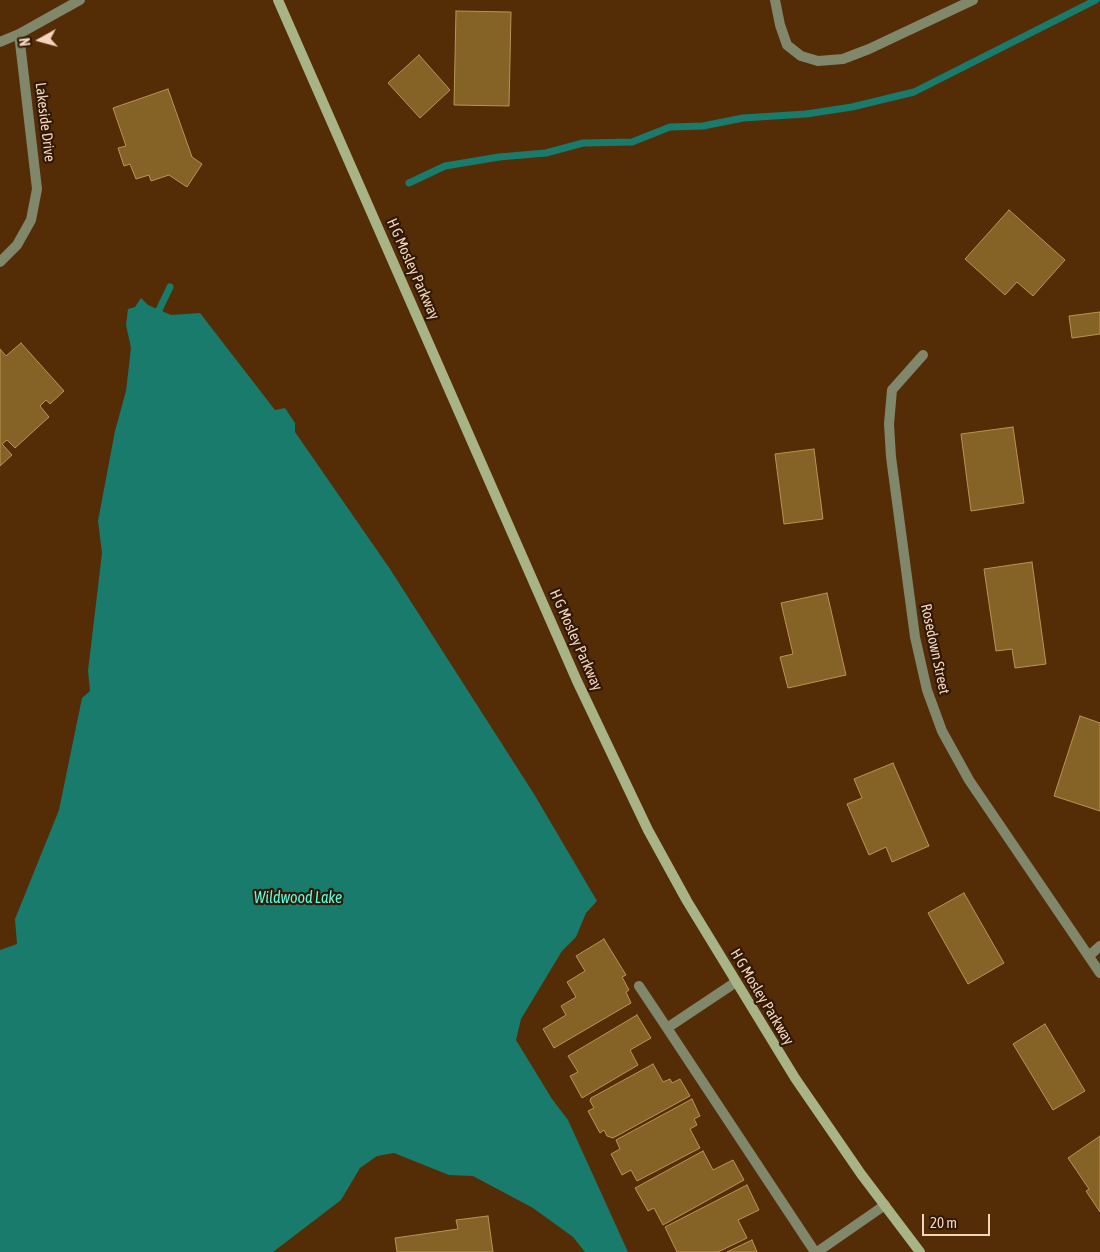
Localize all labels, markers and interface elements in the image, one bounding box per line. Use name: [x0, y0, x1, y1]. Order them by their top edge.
north arrow: [15, 15, 65, 65]
text: N: [17, 37, 34, 47]
street label: Lakeside Drive: [31, 81, 59, 163]
street label: H G Mosley Parkway: [383, 216, 443, 322]
street label: H G Mosley Parkway: [546, 587, 606, 693]
street label: Rosedown Street: [917, 602, 953, 696]
water label: Wildwood Lake: [254, 888, 342, 908]
street label: H G Mosley Parkway: [726, 946, 798, 1048]
scale bar: [925, 1204, 992, 1236]
text: 20 m: [930, 1214, 957, 1231]

